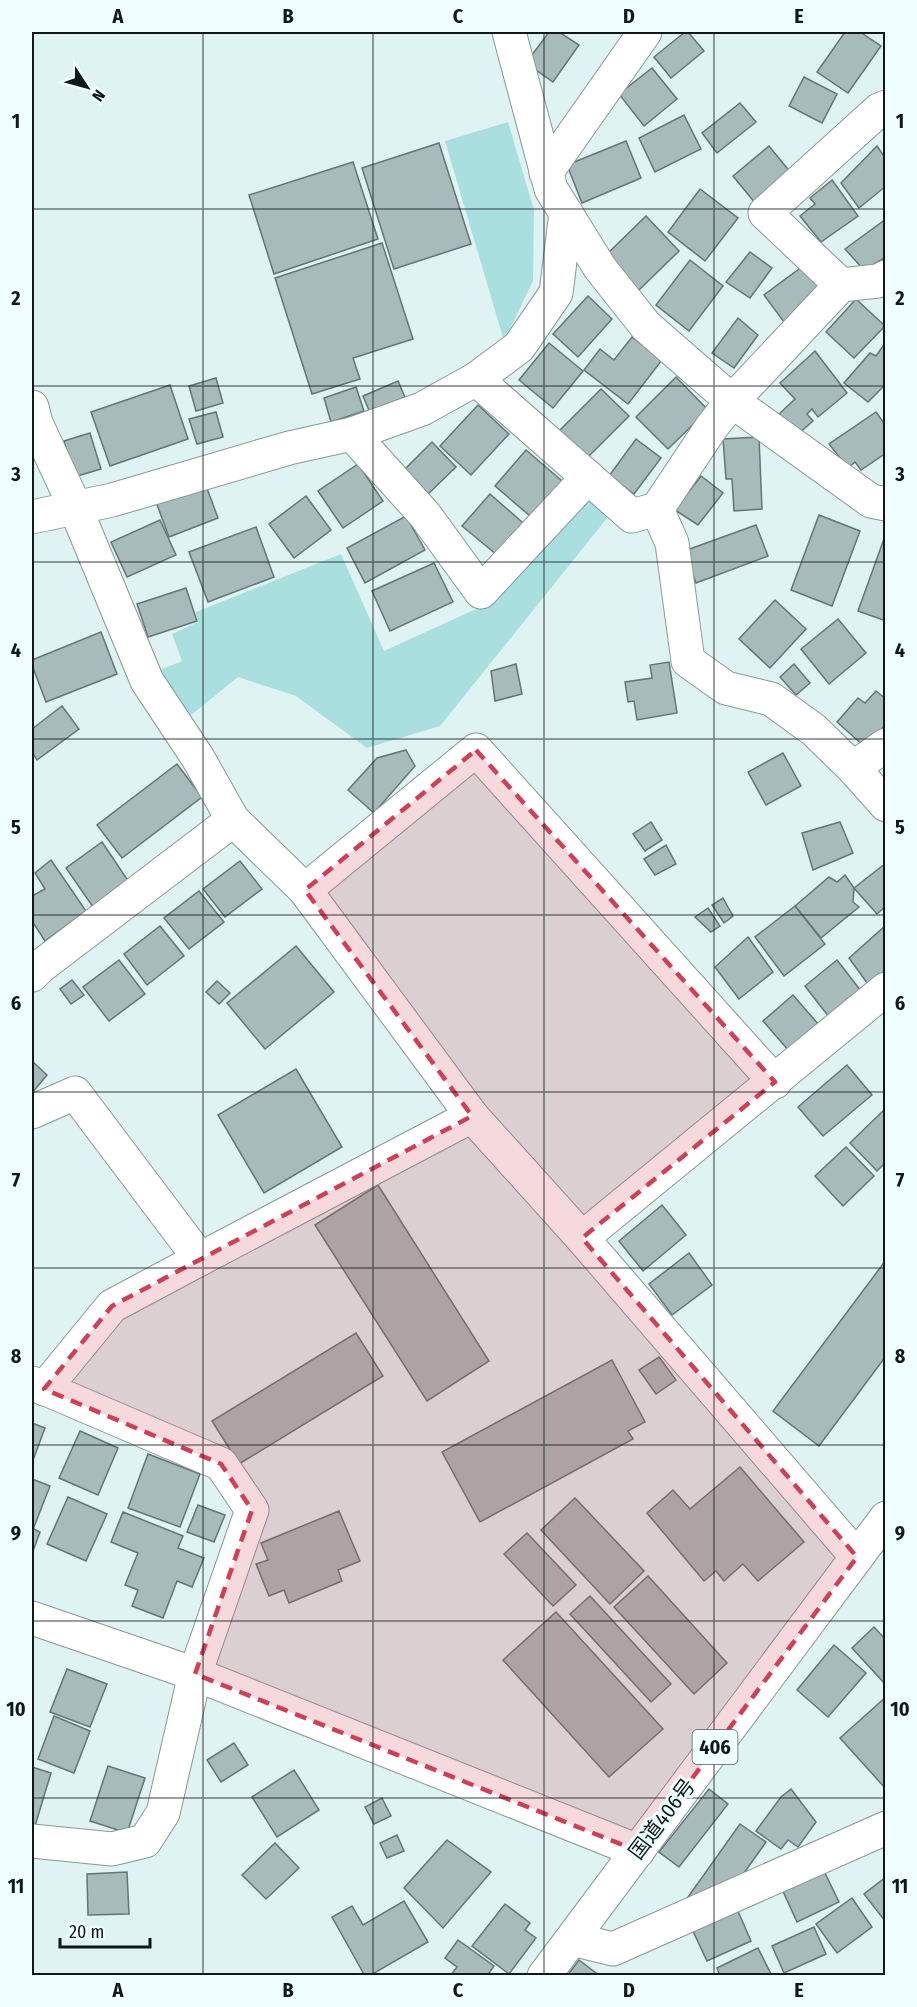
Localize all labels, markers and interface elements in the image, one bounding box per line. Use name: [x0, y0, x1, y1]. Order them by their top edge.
text: A: [112, 4, 125, 28]
text: B: [282, 4, 294, 28]
text: C: [453, 4, 464, 28]
text: D: [623, 4, 635, 28]
text: E: [794, 4, 804, 28]
north arrow: [57, 57, 117, 117]
text: N: [88, 86, 109, 105]
text: 1: [12, 109, 20, 133]
text: 1: [896, 109, 904, 133]
text: 2: [10, 286, 21, 310]
text: 2: [894, 286, 905, 310]
text: 3: [10, 462, 21, 486]
text: 3: [894, 462, 905, 486]
text: 4: [11, 638, 21, 662]
text: 4: [895, 638, 905, 662]
text: 5: [11, 815, 21, 839]
text: 5: [895, 815, 905, 839]
text: 6: [11, 991, 21, 1015]
text: 6: [895, 991, 905, 1015]
text: 7: [12, 1168, 21, 1192]
text: 7: [896, 1168, 905, 1192]
text: 8: [11, 1344, 22, 1368]
text: 8: [895, 1344, 906, 1368]
text: 9: [11, 1521, 21, 1545]
text: 9: [895, 1521, 905, 1545]
text: 10: [6, 1697, 26, 1721]
text: 10: [890, 1697, 910, 1721]
road number: 406: [692, 1730, 738, 1764]
street label: 国道406号: [623, 1773, 701, 1865]
text: 11: [8, 1874, 24, 1898]
text: 11: [892, 1874, 908, 1898]
scale bar: [60, 1911, 150, 1949]
text: 20 m: [69, 1921, 104, 1943]
text: A: [112, 1978, 125, 2002]
text: B: [282, 1978, 294, 2002]
text: C: [453, 1978, 464, 2002]
text: D: [623, 1978, 635, 2002]
text: E: [794, 1978, 804, 2002]

